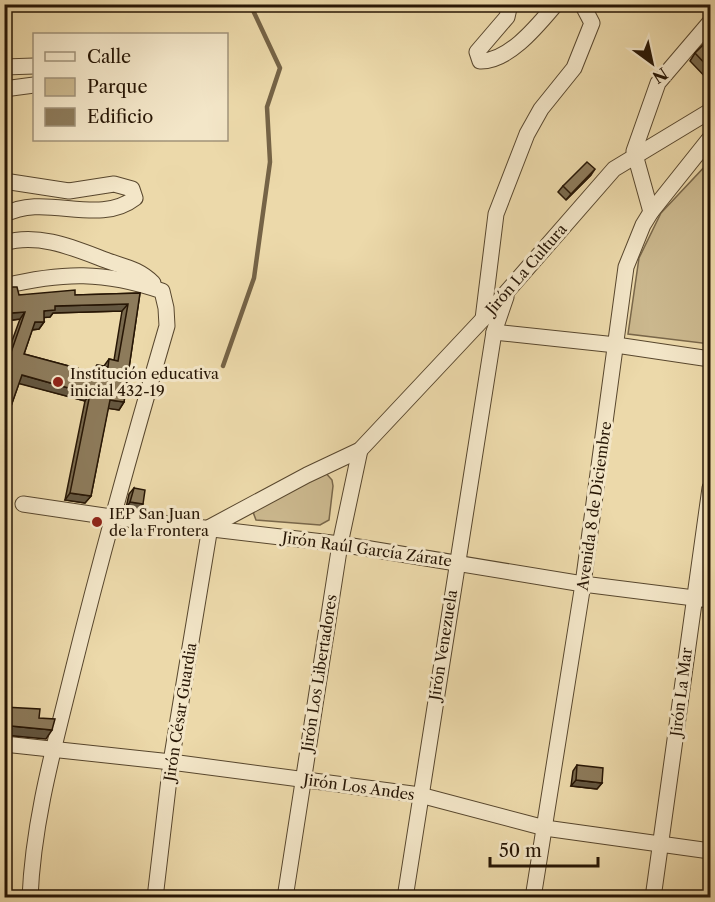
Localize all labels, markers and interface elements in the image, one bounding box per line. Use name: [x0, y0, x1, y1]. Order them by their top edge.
legend: [33, 33, 228, 141]
north arrow: [622, 33, 682, 93]
text: Calle: [87, 46, 131, 68]
text: N: [649, 63, 671, 88]
text: Parque: [87, 76, 148, 98]
text: Edificio: [87, 106, 153, 128]
street label: Jirón La Cultura: [480, 220, 571, 320]
place label: Institución educativa inicial 432-19: [70, 364, 219, 400]
marker: Institución educativa inicial 432-19: [51, 375, 65, 389]
street label: Avenida 8 de Diciembre: [573, 420, 615, 593]
place label: IEP San Juan de la Frontera: [109, 504, 209, 540]
marker: IEP San Juan de la Frontera: [90, 515, 104, 529]
street label: Jirón Raúl García Zárate: [279, 527, 453, 570]
street label: Jirón Venezuela: [425, 588, 461, 704]
street label: Jirón Los Libertadores: [297, 593, 341, 755]
street label: Jirón César Guardia: [159, 641, 200, 785]
street label: Jirón La Mar: [666, 646, 696, 740]
street label: Jirón Los Andes: [300, 770, 416, 804]
scale bar: [490, 830, 598, 868]
text: 50 m: [499, 840, 542, 862]

